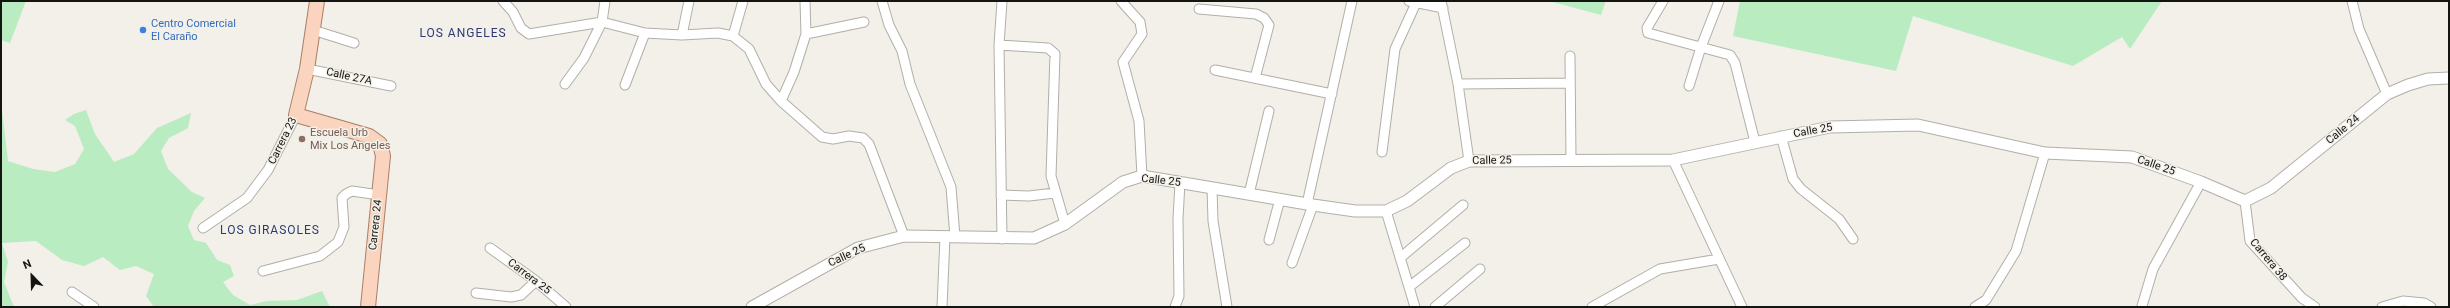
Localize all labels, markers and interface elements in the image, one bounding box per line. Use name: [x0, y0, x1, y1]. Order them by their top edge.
place label: Centro Comercial El Caraño: [151, 17, 236, 43]
marker: Centro Comercial El Caraño: [138, 25, 148, 35]
district label: LOS ANGELES: [419, 27, 507, 41]
street label: Calle 27A: [325, 66, 373, 88]
street label: Calle 24: [2324, 112, 2362, 148]
street label: Carrera 23: [266, 115, 300, 167]
street label: Calle 25: [1792, 121, 1834, 141]
place label: Escuela Urb Mix Los Angeles: [310, 126, 391, 152]
marker: Escuela Urb Mix Los Angeles: [297, 134, 307, 144]
street label: Calle 25: [2135, 153, 2177, 179]
street label: Calle 25: [1472, 154, 1512, 168]
street label: Calle 25: [1141, 172, 1181, 190]
street label: Carrera 24: [367, 199, 385, 251]
district label: LOS GIRASOLES: [220, 224, 320, 238]
street label: Carrera 38: [2247, 236, 2289, 284]
street label: Calle 25: [826, 242, 868, 270]
north arrow: [12, 256, 52, 296]
street label: Carrera 25: [505, 256, 553, 298]
text: N: [21, 257, 33, 272]

